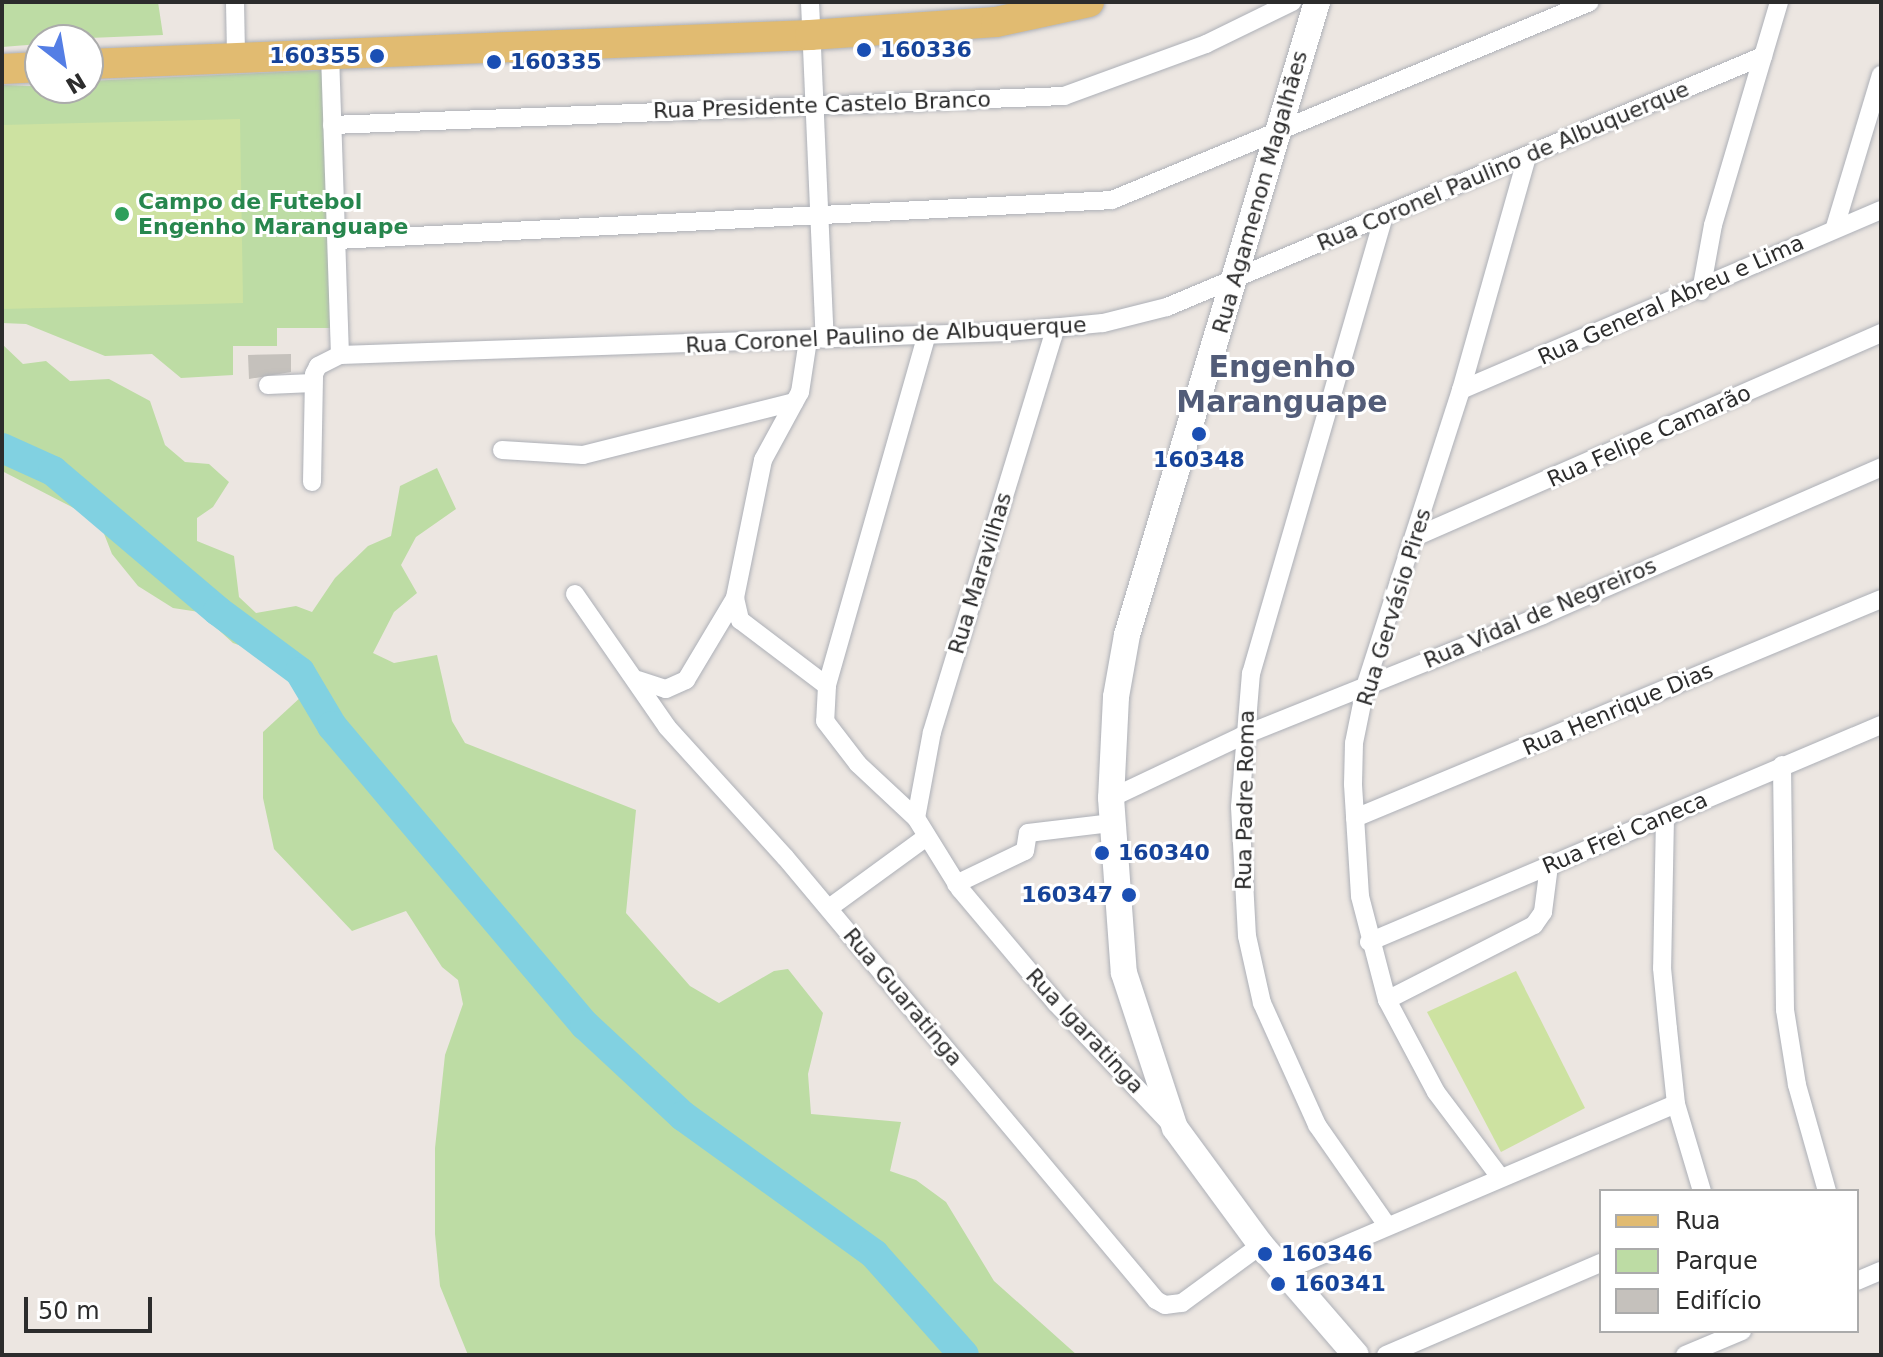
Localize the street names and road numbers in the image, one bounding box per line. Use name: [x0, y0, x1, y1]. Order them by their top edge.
street label: Rua Agamenon Magalhães: [1207, 48, 1313, 336]
street label: Rua Coronel Paulino de Albuquerque: [1313, 75, 1693, 257]
street label: Rua Presidente Castelo Branco: [653, 86, 991, 124]
street label: Rua General Abreu e Lima: [1534, 229, 1808, 371]
street label: Rua Coronel Paulino de Albuquerque: [685, 311, 1087, 359]
street label: Rua Felipe Camarão: [1543, 379, 1755, 493]
street label: Rua Maravilhas: [943, 489, 1017, 657]
street label: Rua Gervásio Pires: [1351, 505, 1437, 709]
street label: Rua Vidal de Negreiros: [1420, 552, 1660, 674]
street label: Rua Henrique Dias: [1519, 657, 1717, 761]
street label: Rua Padre Roma: [1230, 710, 1260, 890]
street label: Rua Frei Caneca: [1538, 786, 1712, 880]
street label: Rua Guaratinga: [838, 923, 968, 1071]
street label: Rua Igaratinga: [1020, 963, 1150, 1099]

